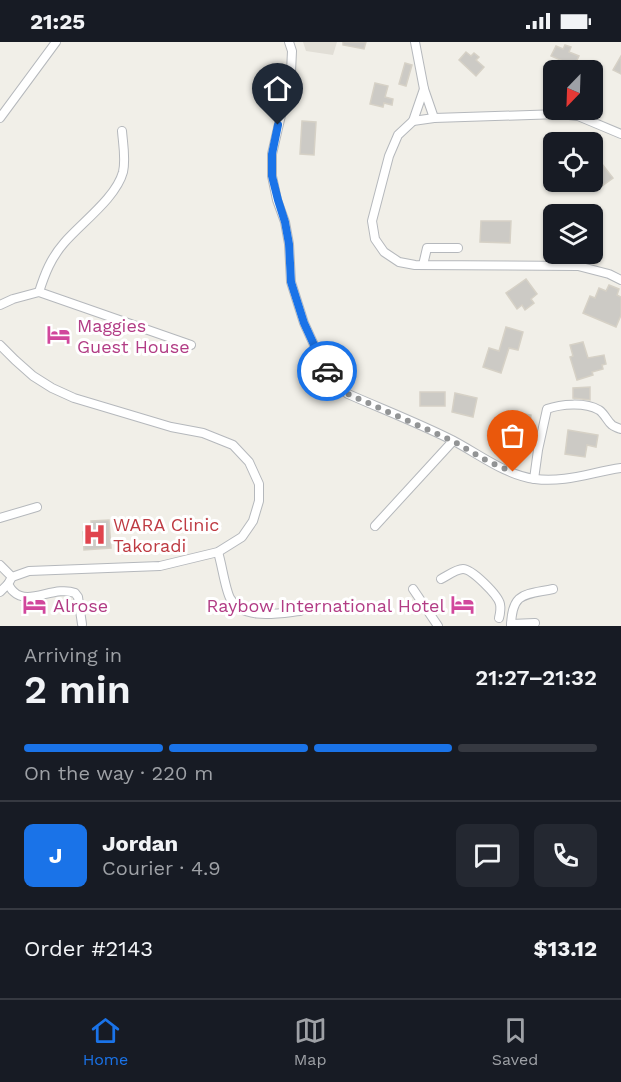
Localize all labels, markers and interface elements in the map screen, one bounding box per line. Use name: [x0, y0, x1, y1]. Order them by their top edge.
text: 21:25: [30, 9, 85, 34]
north arrow: [543, 60, 603, 120]
map controls: [543, 60, 603, 264]
pin: [252, 63, 303, 125]
icon: home: [261, 72, 294, 105]
button: locate: [543, 132, 603, 192]
button: layers: [543, 204, 603, 264]
place label: Maggies Guest House: [77, 315, 190, 357]
hotel icon: Maggies Guest House: [46, 322, 72, 348]
courier: [297, 341, 357, 401]
icon: car: [311, 355, 344, 388]
pin: [487, 410, 538, 472]
icon: bag: [496, 419, 529, 452]
place label: WARA Clinic Takoradi: [113, 514, 219, 556]
hospital icon: WARA Clinic Takoradi: [82, 521, 108, 547]
hotel icon: Alrose: [22, 592, 48, 618]
hotel icon: Raybow International Hotel: [450, 592, 476, 618]
place label: Alrose: [53, 595, 108, 616]
place label: Raybow International Hotel: [206, 595, 445, 616]
text: Arriving in: [24, 643, 122, 667]
text: 21:27–21:32: [475, 665, 597, 690]
text: 2 min: [24, 667, 131, 712]
text: On the way · 220 m: [24, 761, 213, 785]
button: chat: [456, 824, 519, 887]
button: phone: [534, 824, 597, 887]
text: Jordan: [102, 831, 178, 856]
text: J: [49, 843, 62, 868]
text: Courier · 4.9: [102, 856, 221, 880]
text: Order #2143: [24, 936, 153, 961]
text: $13.12: [534, 936, 597, 961]
tab: Home: [83, 1014, 128, 1069]
tab: Map: [294, 1014, 327, 1069]
tab: Saved: [492, 1014, 538, 1069]

